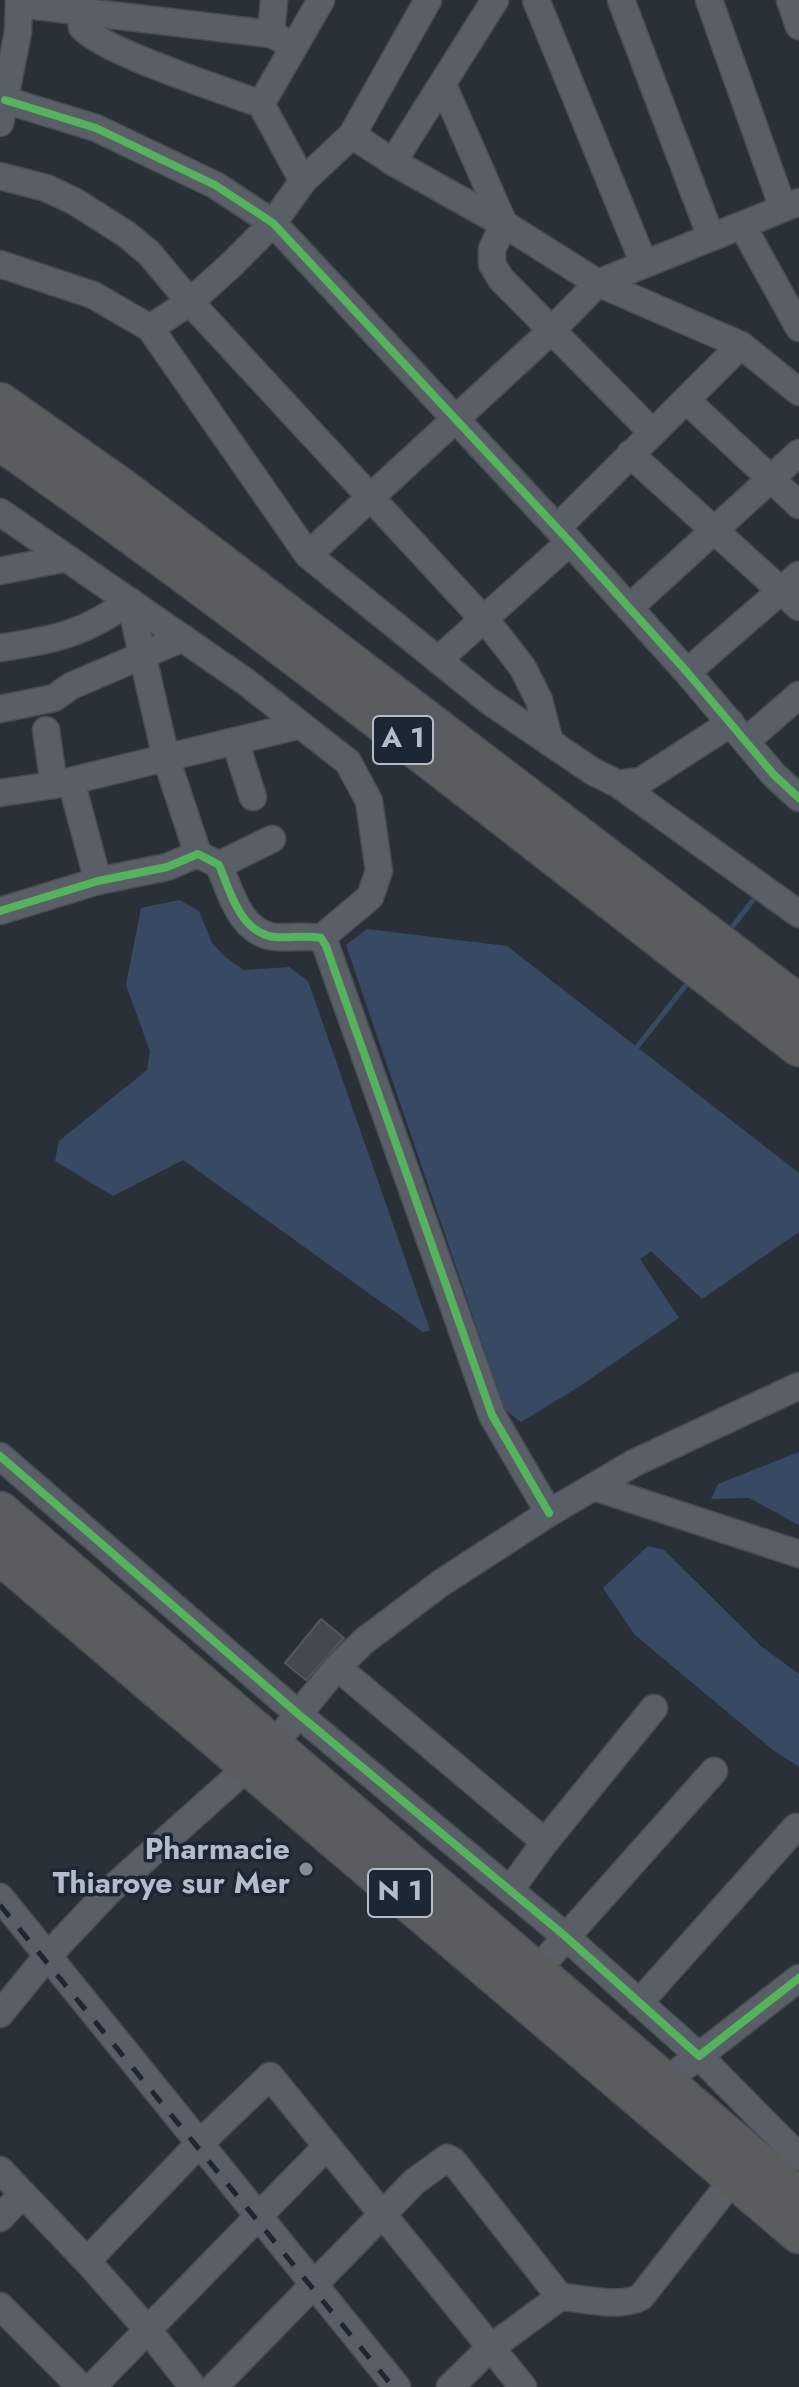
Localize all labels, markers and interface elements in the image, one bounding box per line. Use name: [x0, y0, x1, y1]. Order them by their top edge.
road number: A 1: [373, 716, 433, 764]
place label: Pharmacie Thiaroye sur Mer: [53, 1834, 290, 1904]
marker: Pharmacie Thiaroye sur Mer: [297, 1860, 315, 1878]
road number: N 1: [368, 1869, 432, 1917]

